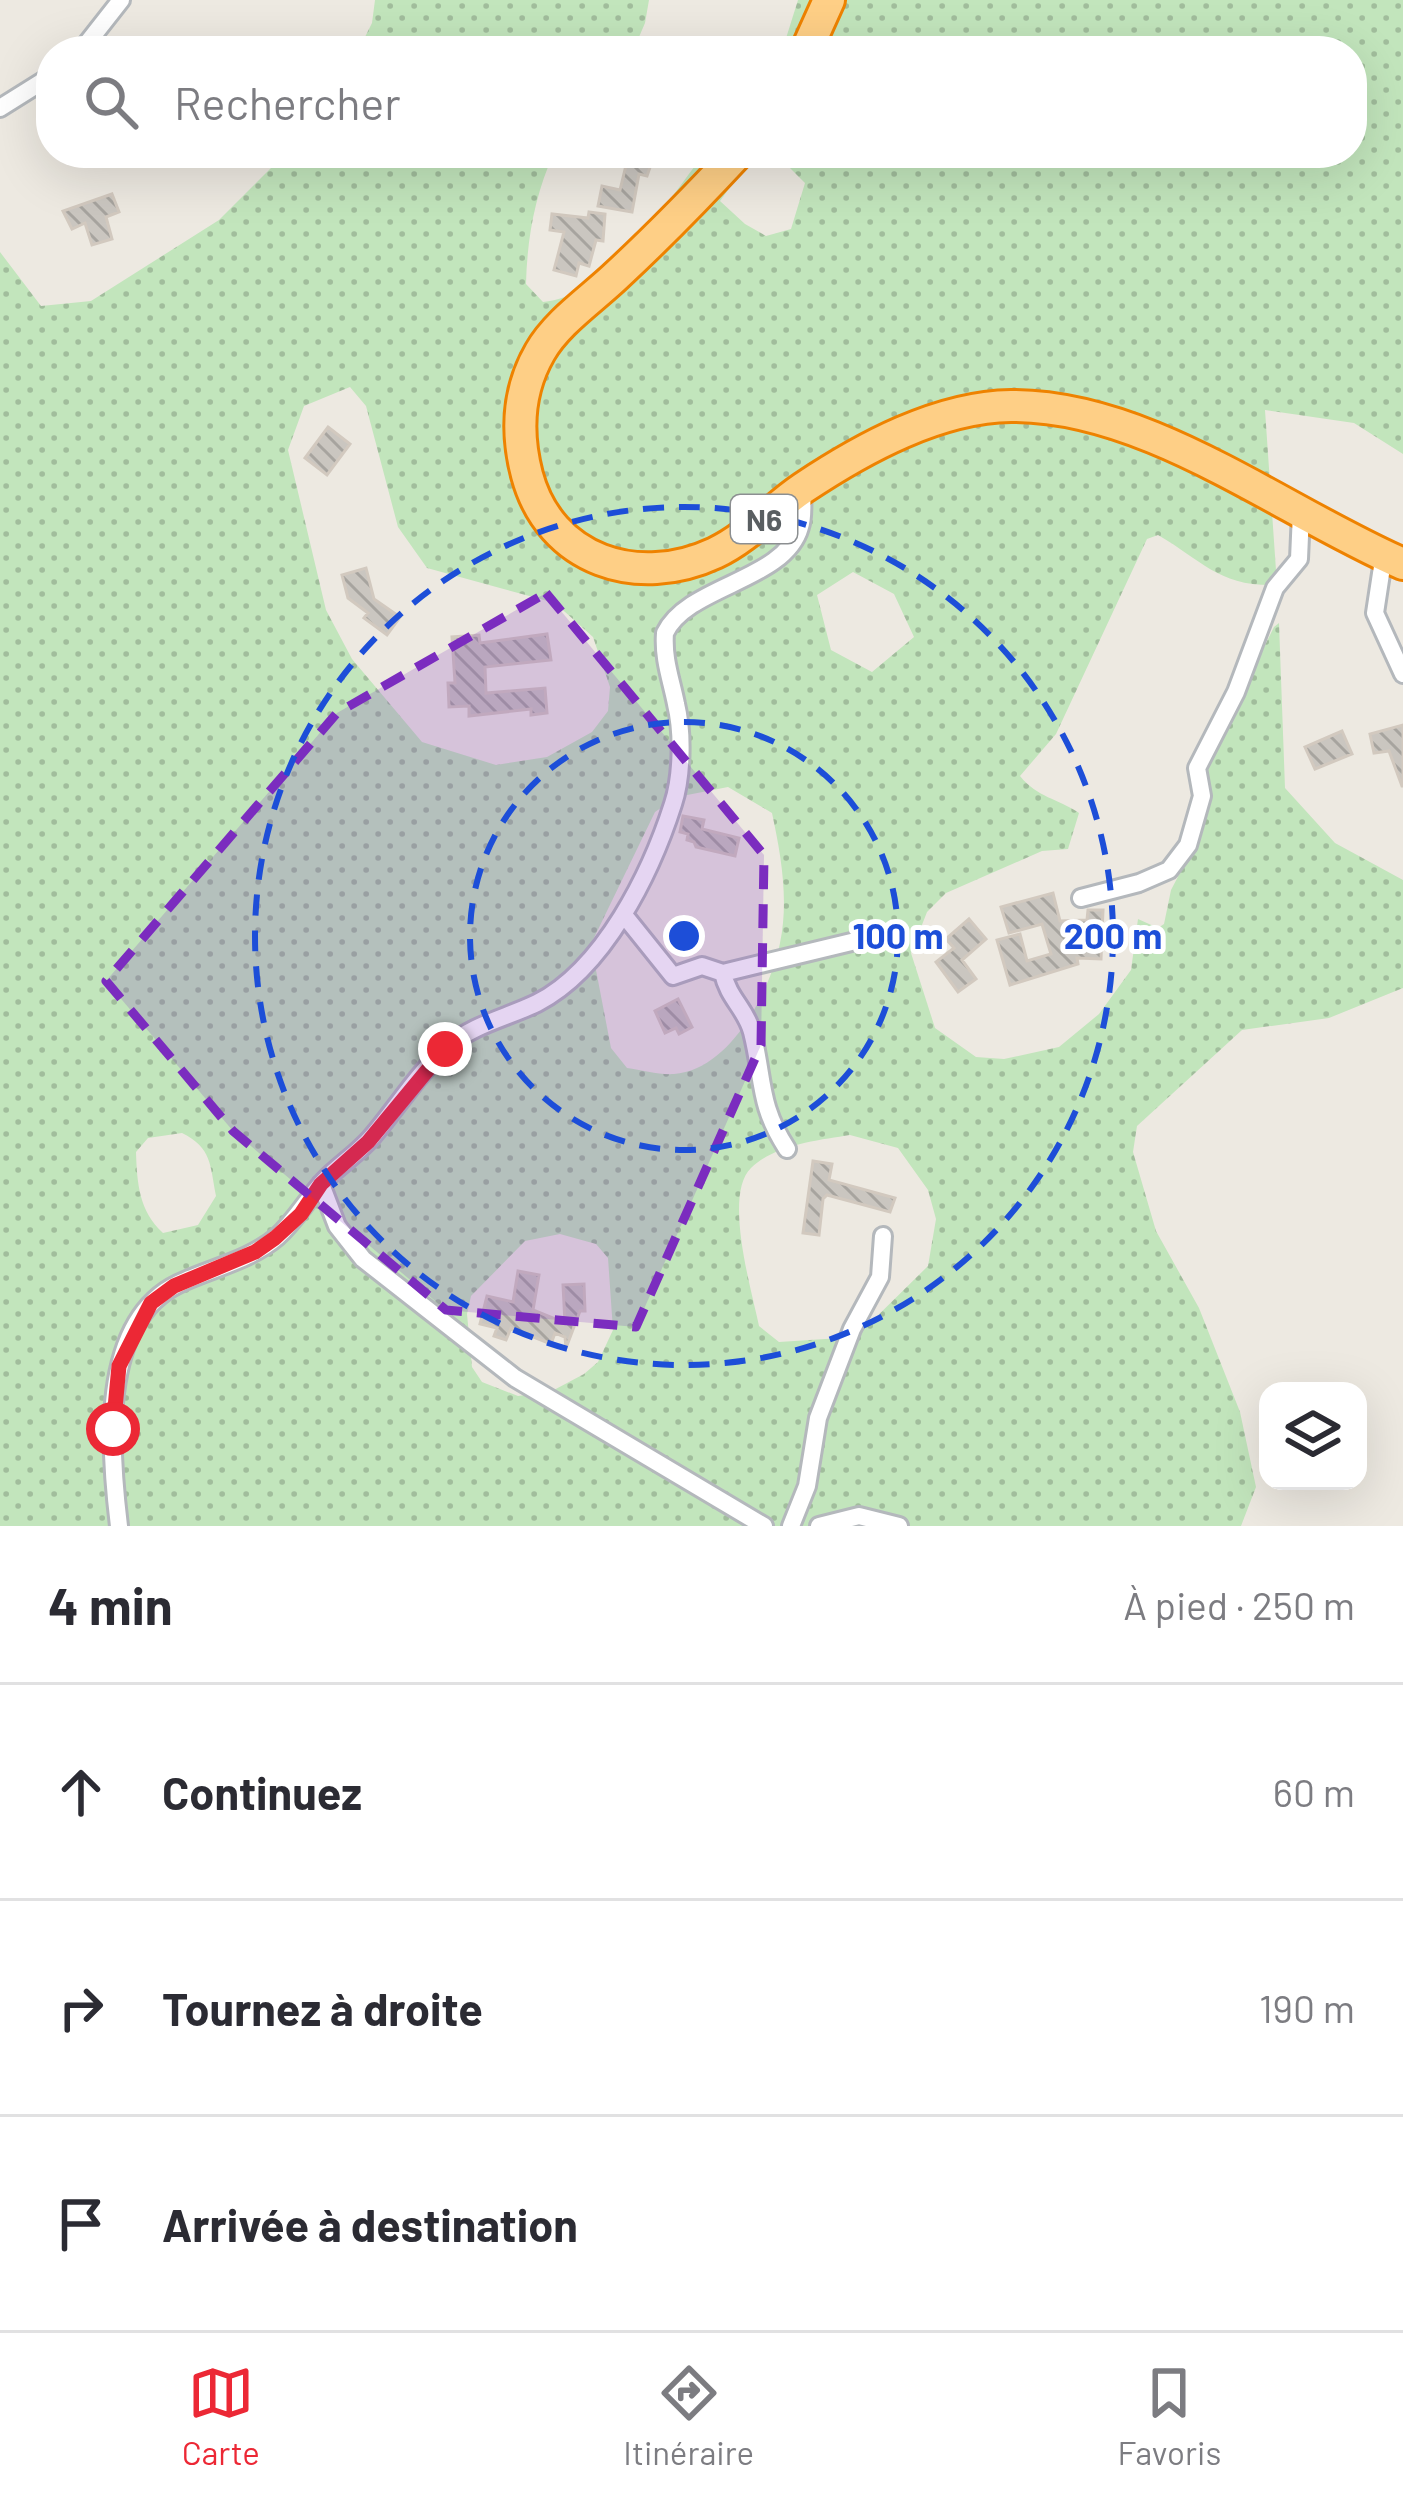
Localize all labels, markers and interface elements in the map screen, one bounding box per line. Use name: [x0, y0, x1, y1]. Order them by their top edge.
search box: [36, 36, 1367, 168]
icon: search: [78, 69, 144, 135]
text: Rechercher: [174, 75, 401, 129]
road number: N6: [731, 495, 797, 543]
text: 100 m: [852, 913, 944, 956]
text: 200 m: [1064, 913, 1162, 956]
centre of rings: [663, 915, 705, 957]
route end: [418, 1022, 472, 1076]
map controls: [1259, 1382, 1367, 1490]
button: layers: [1259, 1382, 1367, 1490]
route start: [86, 1402, 140, 1456]
text: 4 min: [48, 1574, 173, 1635]
text: À pied · 250 m: [1123, 1581, 1355, 1628]
icon: ahead: [48, 1759, 114, 1825]
text: Continuez: [162, 1765, 362, 1819]
text: 60 m: [1273, 1768, 1355, 1815]
icon: right: [48, 1975, 114, 2041]
text: Tournez à droite: [162, 1981, 483, 2035]
text: 190 m: [1259, 1984, 1355, 2031]
icon: arrive: [48, 2191, 114, 2257]
text: Arrivée à destination: [162, 2197, 578, 2251]
tab: Carte: [182, 2360, 260, 2472]
tab: Itinéraire: [623, 2360, 754, 2472]
tab: Favoris: [1118, 2360, 1221, 2472]

